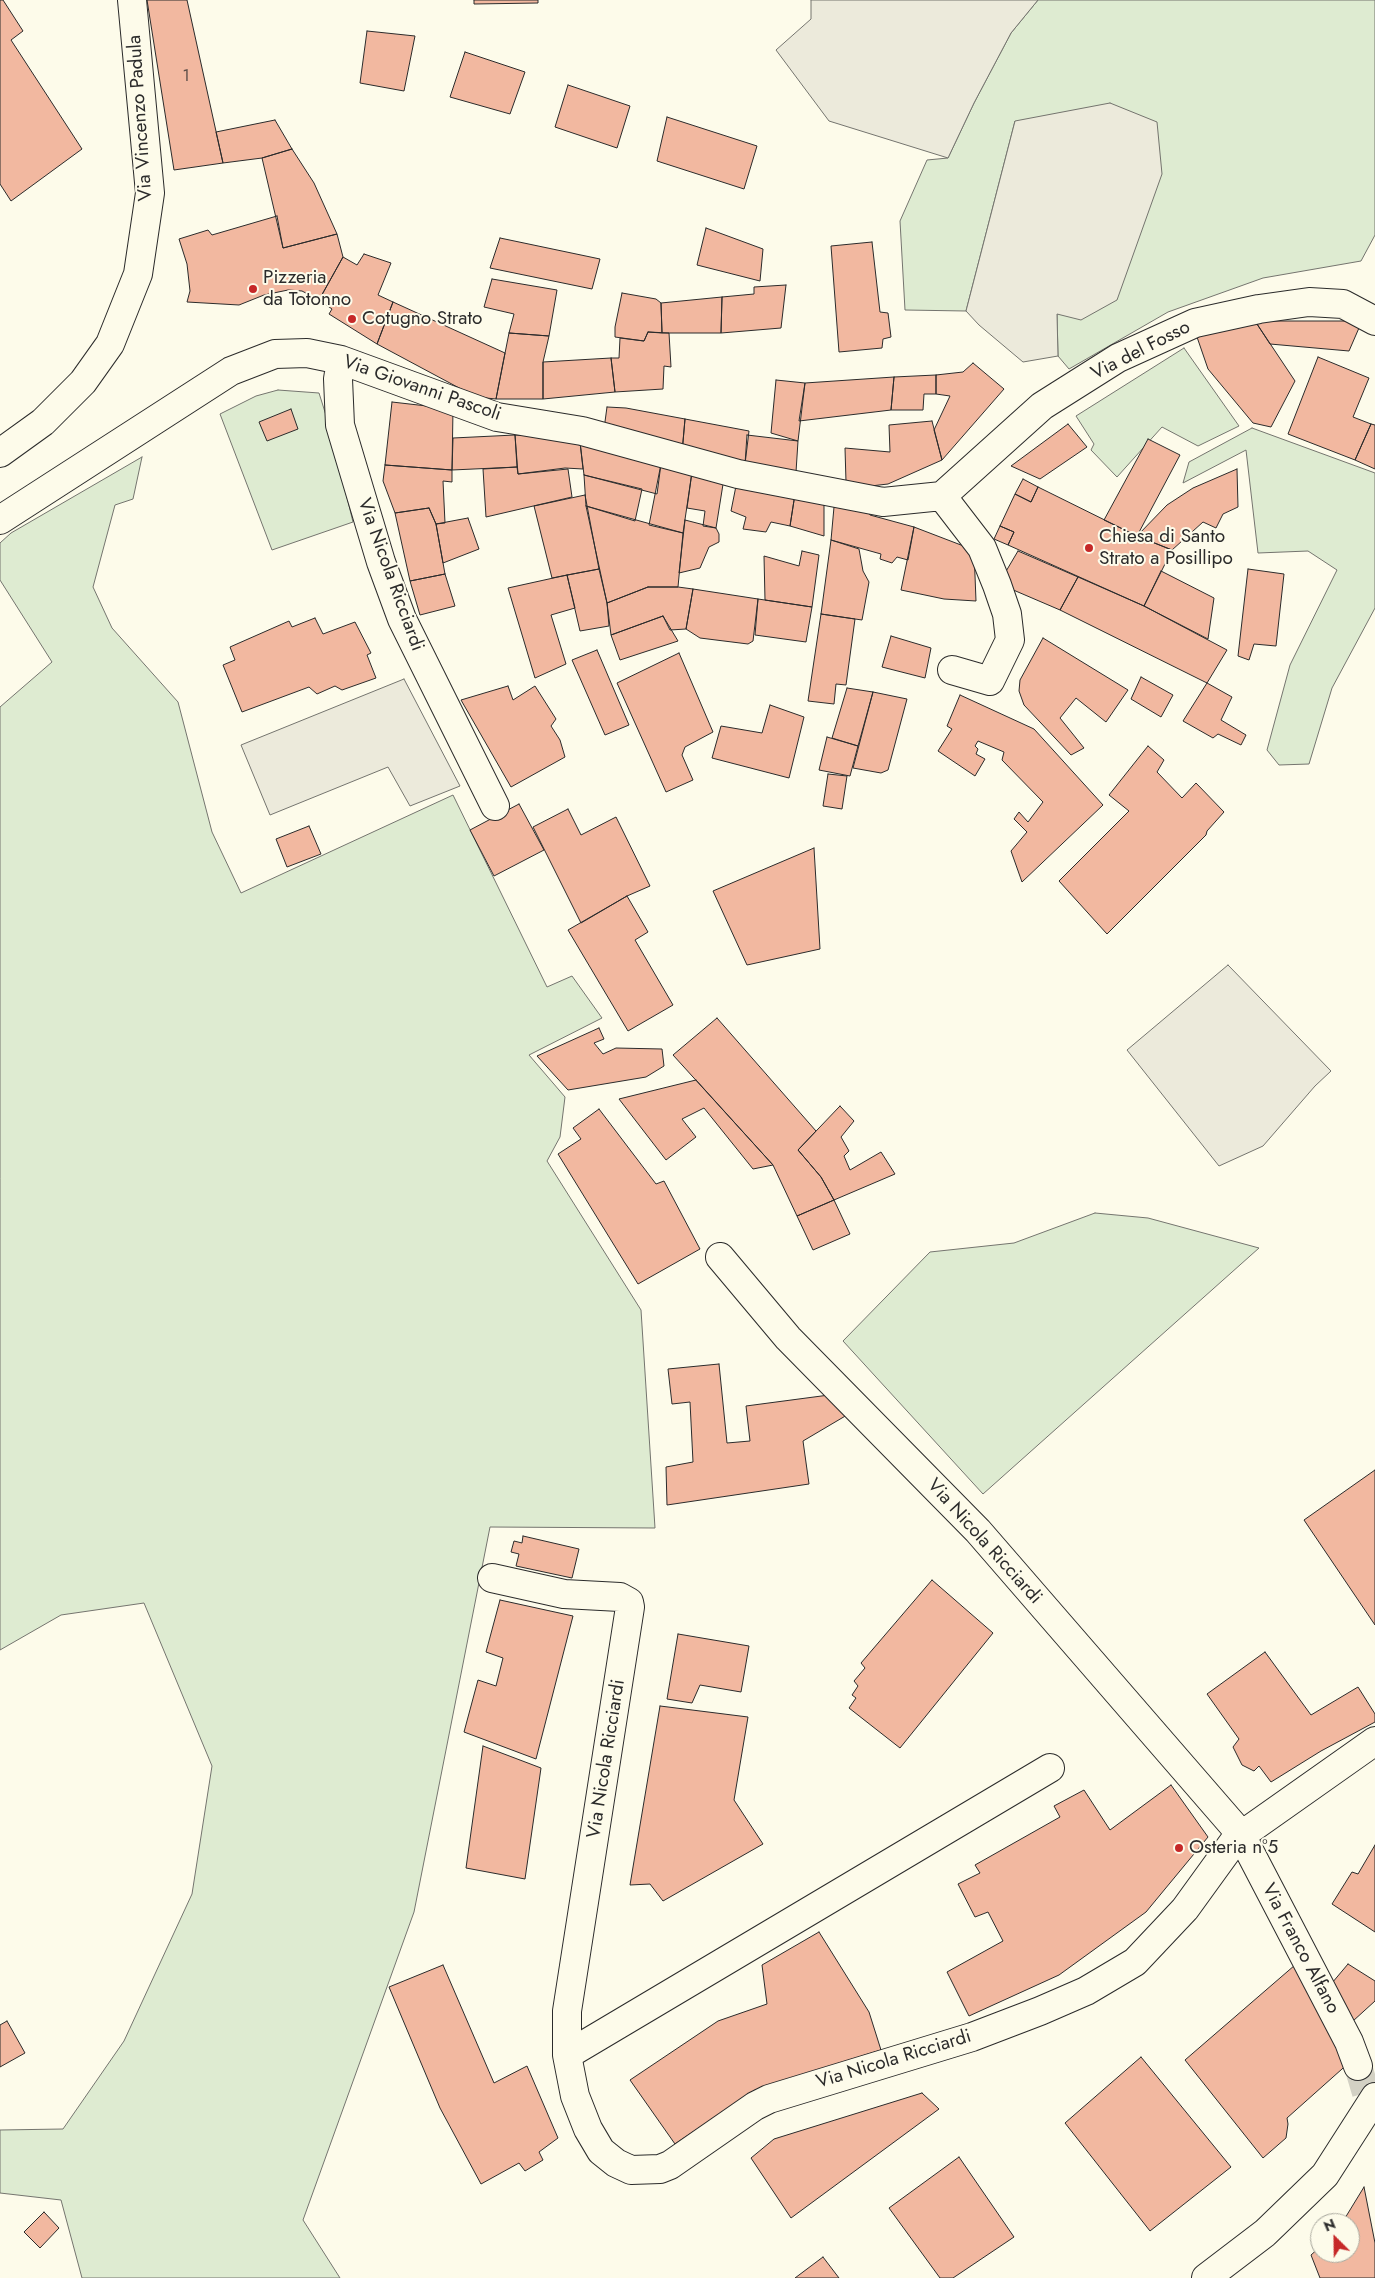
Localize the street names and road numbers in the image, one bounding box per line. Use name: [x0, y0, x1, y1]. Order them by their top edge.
street label: Via Vincenzo Padula: [124, 34, 158, 202]
street label: Via del Fosso: [1088, 316, 1194, 386]
street label: Via Giovanni Pascoli: [340, 351, 504, 427]
street label: Via Nicola Ricciardi: [352, 496, 428, 654]
street label: Via Nicola Ricciardi: [922, 1475, 1046, 1609]
street label: Via Nicola Ricciardi: [583, 1678, 631, 1840]
street label: Via Franco Alfano: [1256, 1880, 1344, 2018]
street label: Via Nicola Ricciardi: [814, 2026, 974, 2094]

